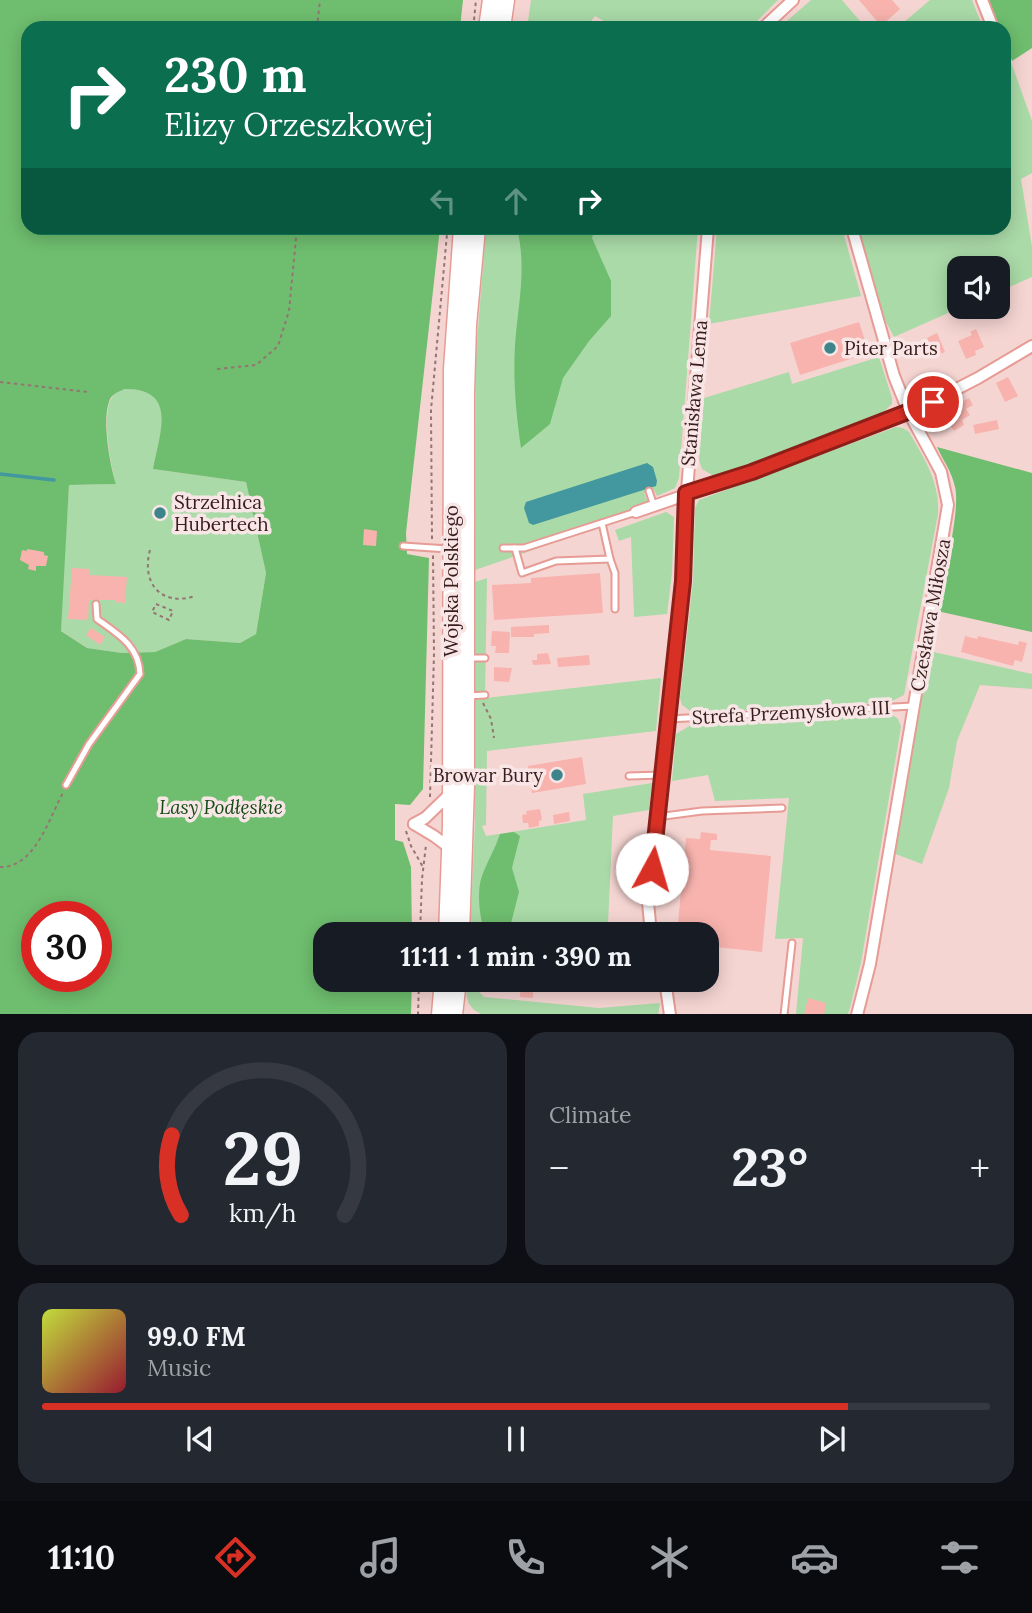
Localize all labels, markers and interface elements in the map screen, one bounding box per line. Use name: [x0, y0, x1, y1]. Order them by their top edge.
text: 230 m: [164, 43, 307, 105]
icon: right: [49, 49, 140, 140]
text: Elizy Orzeszkowej: [164, 104, 433, 145]
icon: left: [424, 182, 462, 220]
icon: ahead: [497, 182, 535, 220]
icon: right: [570, 182, 608, 220]
map controls: [947, 256, 1010, 319]
button: sound: [947, 256, 1010, 319]
street label: Stanisława Lema: [676, 319, 712, 467]
place label: Piter Parts: [844, 336, 938, 360]
marker: Piter Parts: [822, 340, 838, 356]
pin: [903, 372, 963, 432]
icon: arrive: [914, 383, 952, 421]
place label: Strzelnica Hubertech: [174, 490, 269, 536]
marker: Strzelnica Hubertech: [152, 505, 168, 521]
street label: Wojska Polskiego: [439, 505, 463, 657]
street label: Czesława Miłosza: [905, 536, 955, 693]
street label: Strefa Przemysłowa III: [691, 695, 891, 729]
place label: Browar Bury: [433, 763, 543, 787]
marker: Browar Bury: [549, 767, 565, 783]
park label: Lasy Podłęskie: [159, 795, 283, 819]
position arrow: [615, 832, 689, 906]
speed limit sign: 30: [21, 901, 112, 992]
text: 11:11 · 1 min · 390 m: [400, 940, 632, 973]
text: Climate: [549, 1100, 631, 1129]
text: 29: [222, 1112, 303, 1205]
text: 23°: [731, 1134, 808, 1200]
text: −: [549, 1144, 569, 1192]
text: +: [970, 1144, 990, 1192]
text: km/h: [229, 1196, 296, 1228]
text: 99.0 FM: [147, 1320, 246, 1353]
text: Music: [147, 1353, 211, 1382]
icon: previous: [181, 1420, 219, 1458]
icon: pause: [497, 1420, 535, 1458]
icon: next: [813, 1420, 851, 1458]
icon: directions: [211, 1533, 260, 1582]
icon: music: [356, 1533, 405, 1582]
icon: phone: [501, 1533, 550, 1582]
icon: climate: [645, 1533, 694, 1582]
icon: car: [790, 1533, 839, 1582]
icon: filters: [935, 1533, 984, 1582]
text: 11:10: [48, 1537, 115, 1578]

